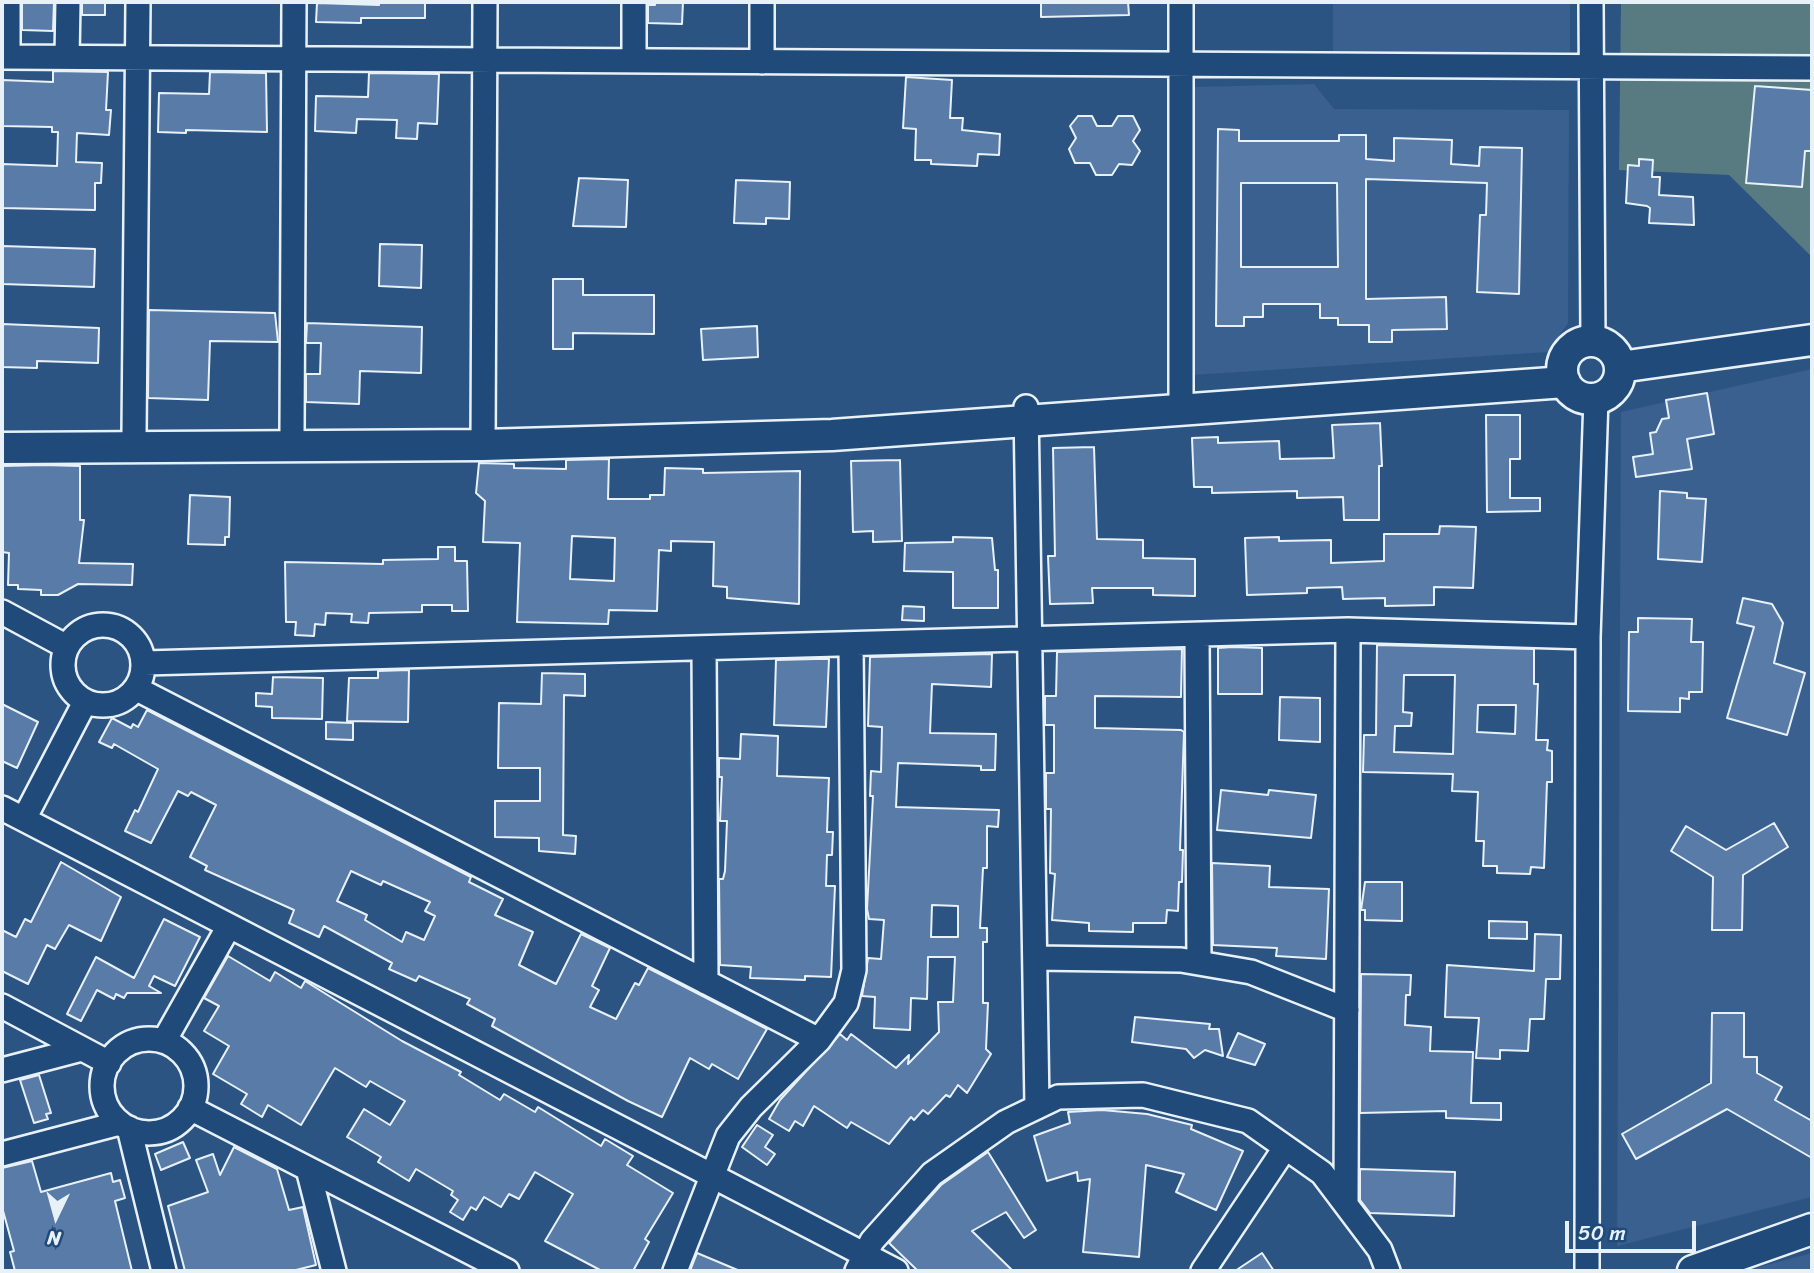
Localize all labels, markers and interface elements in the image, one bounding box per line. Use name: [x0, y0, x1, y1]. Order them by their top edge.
north arrow: [21, 1182, 91, 1252]
scale bar: [1569, 1206, 1700, 1250]
text: 50 m: [1578, 1214, 1626, 1252]
text: N: [46, 1221, 62, 1255]

